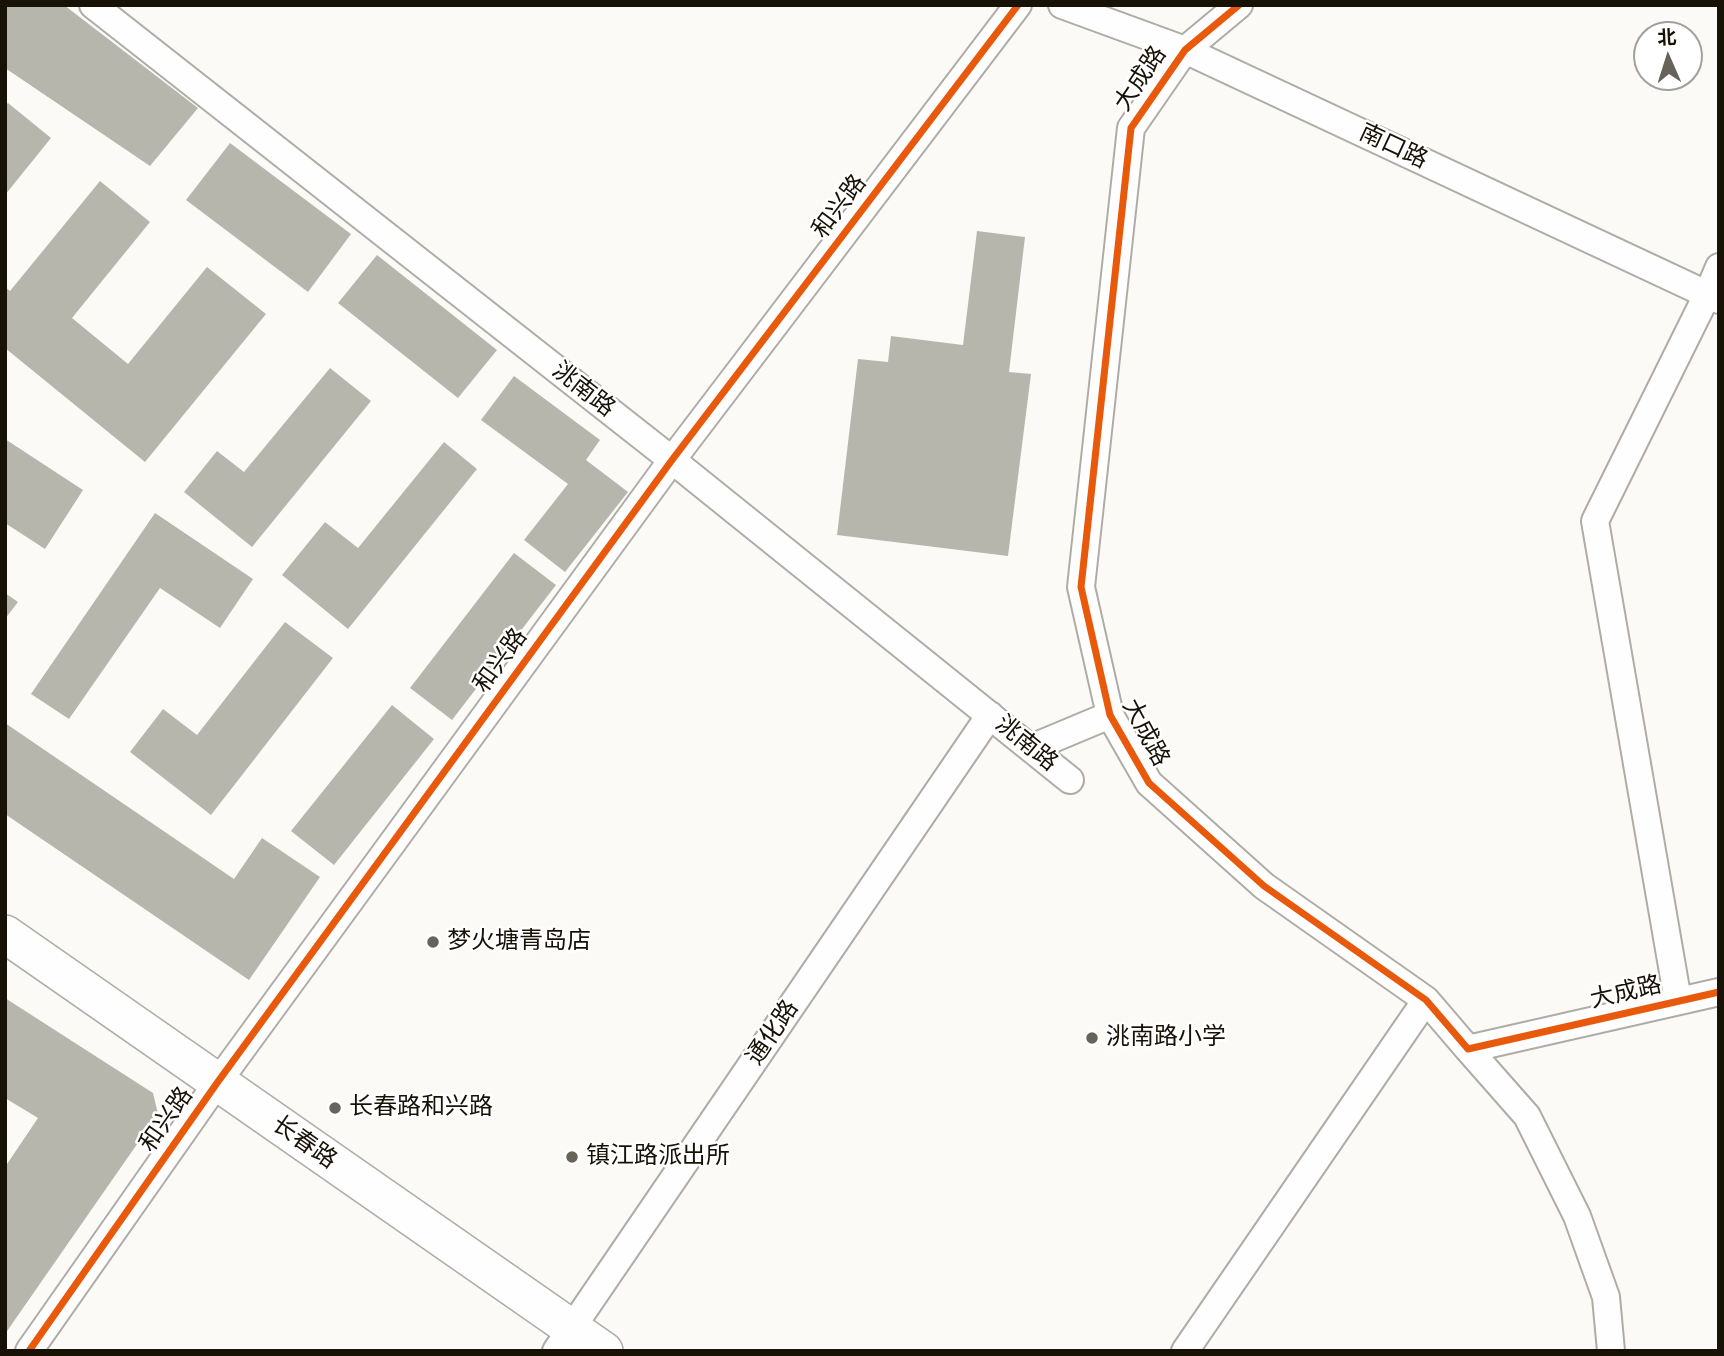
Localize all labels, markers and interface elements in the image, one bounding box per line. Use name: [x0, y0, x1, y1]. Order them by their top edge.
north arrow: [1633, 21, 1703, 91]
text: 北: [1657, 24, 1677, 51]
street label: 大成路: [1109, 41, 1173, 117]
street label: 南口路: [1354, 119, 1432, 175]
street label: 和兴路: [807, 170, 873, 244]
street label: 洮南路: [546, 356, 620, 424]
street label: 和兴路: [468, 623, 534, 699]
street label: 大成路: [1115, 694, 1175, 772]
street label: 洮南路: [989, 710, 1063, 778]
place label: 梦火塘青岛店: [447, 928, 591, 956]
marker: 梦火塘青岛店: [425, 934, 441, 950]
street label: 大成路: [1588, 971, 1664, 1015]
street label: 通化路: [741, 995, 805, 1071]
place label: 洮南路小学: [1106, 1024, 1226, 1052]
marker: 洮南路小学: [1084, 1030, 1100, 1046]
street label: 和兴路: [135, 1082, 199, 1158]
place label: 长春路和兴路: [349, 1094, 493, 1122]
marker: 长春路和兴路: [327, 1100, 343, 1116]
street label: 长春路: [266, 1111, 342, 1175]
place label: 镇江路派出所: [586, 1143, 730, 1171]
marker: 镇江路派出所: [564, 1149, 580, 1165]

